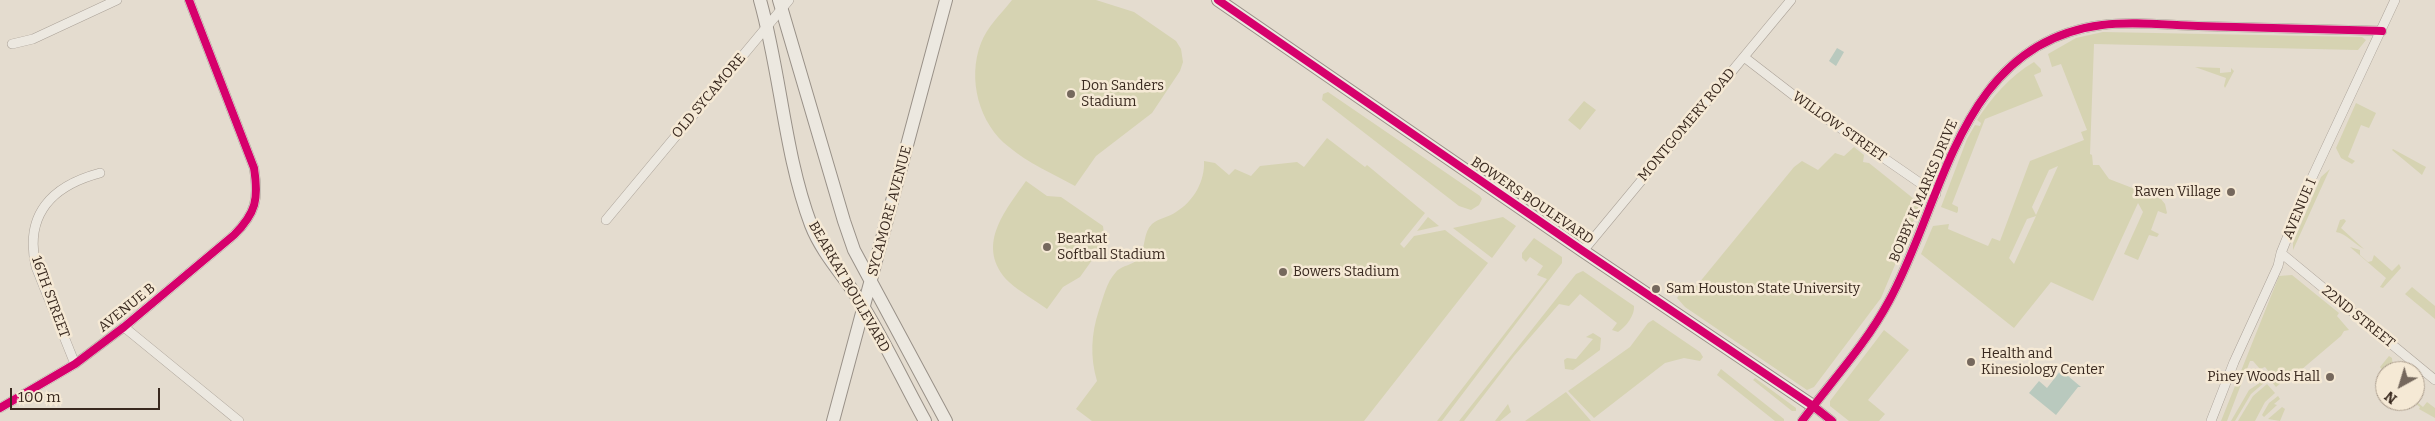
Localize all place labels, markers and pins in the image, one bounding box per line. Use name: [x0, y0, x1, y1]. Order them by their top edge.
place label: Don Sanders Stadium: [1081, 78, 1164, 110]
marker: Don Sanders Stadium: [1065, 88, 1077, 100]
place label: Raven Village: [2134, 184, 2221, 200]
marker: Raven Village: [2225, 186, 2237, 198]
place label: Bearkat Softball Stadium: [1057, 231, 1165, 264]
marker: Bearkat Softball Stadium: [1041, 241, 1053, 253]
place label: Bowers Stadium: [1293, 264, 1399, 280]
marker: Bowers Stadium: [1277, 266, 1289, 278]
place label: Sam Houston State University: [1666, 281, 1860, 297]
marker: Sam Houston State University: [1650, 283, 1662, 295]
place label: Health and Kinesiology Center: [1981, 346, 2104, 378]
marker: Health and Kinesiology Center: [1965, 356, 1977, 368]
place label: Piney Woods Hall: [2207, 369, 2320, 385]
marker: Piney Woods Hall: [2324, 371, 2336, 383]

